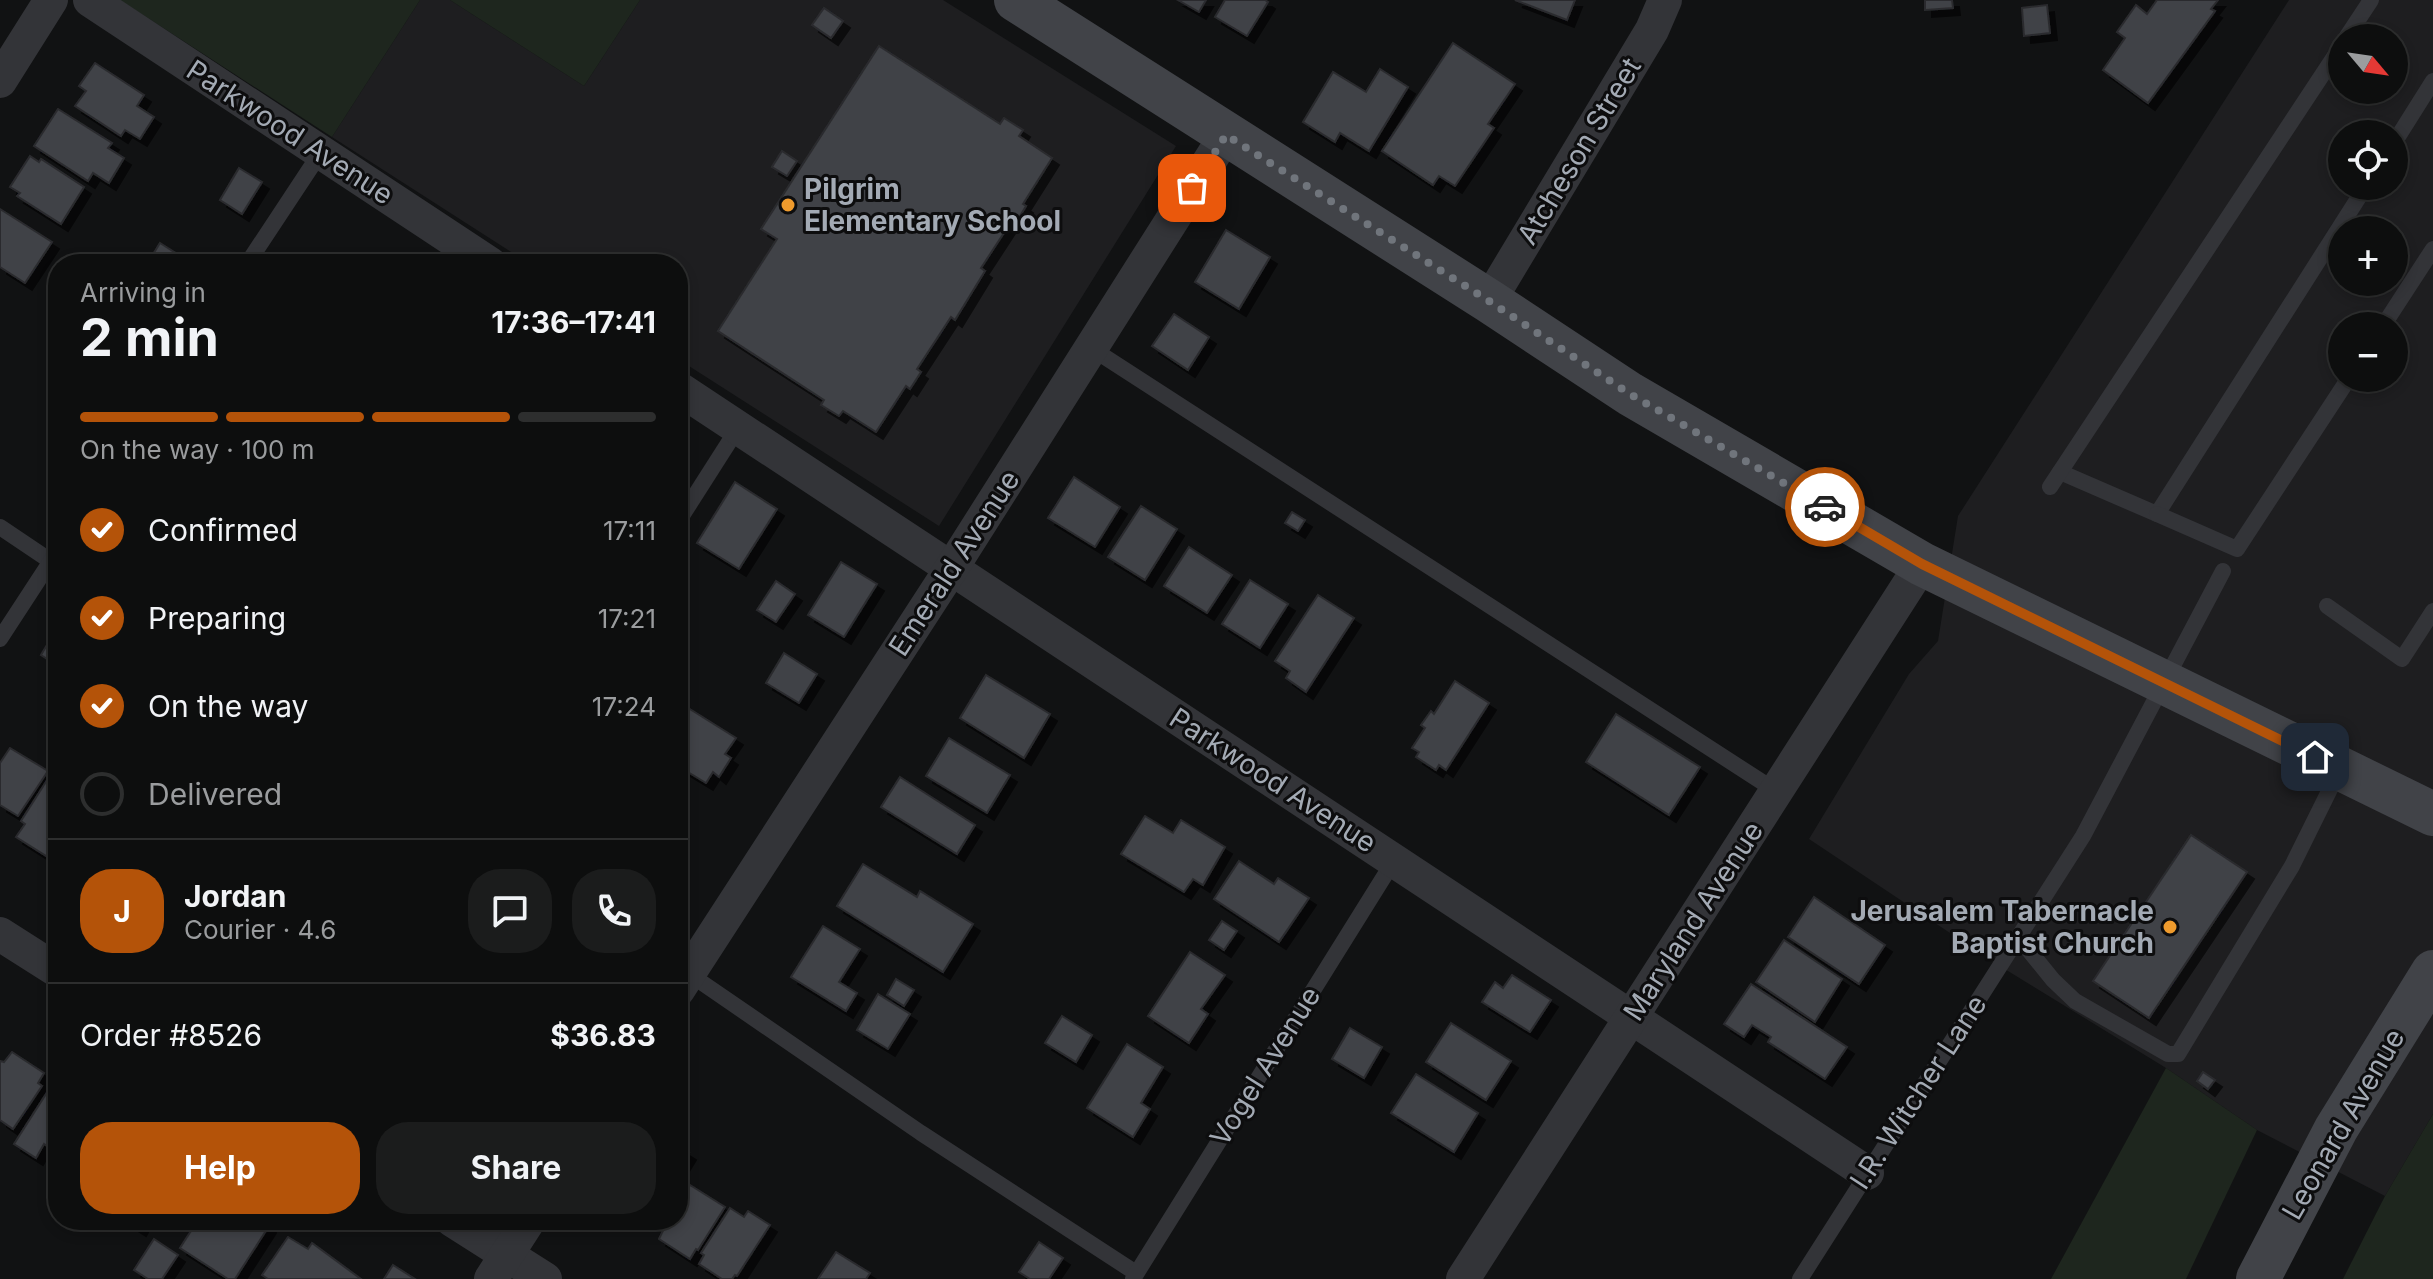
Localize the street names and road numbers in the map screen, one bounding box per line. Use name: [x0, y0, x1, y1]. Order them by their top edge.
street label: Atcheson Street: [1510, 52, 1648, 250]
street label: Parkwood Avenue: [180, 53, 400, 211]
street label: Emerald Avenue: [881, 464, 1027, 662]
street label: Parkwood Avenue: [1163, 701, 1383, 859]
street label: Maryland Avenue: [1616, 815, 1770, 1027]
street label: Vogel Avenue: [1203, 980, 1327, 1152]
street label: I.R. Witcher Lane: [1843, 989, 1993, 1195]
street label: Leonard Avenue: [2275, 1023, 2411, 1225]

